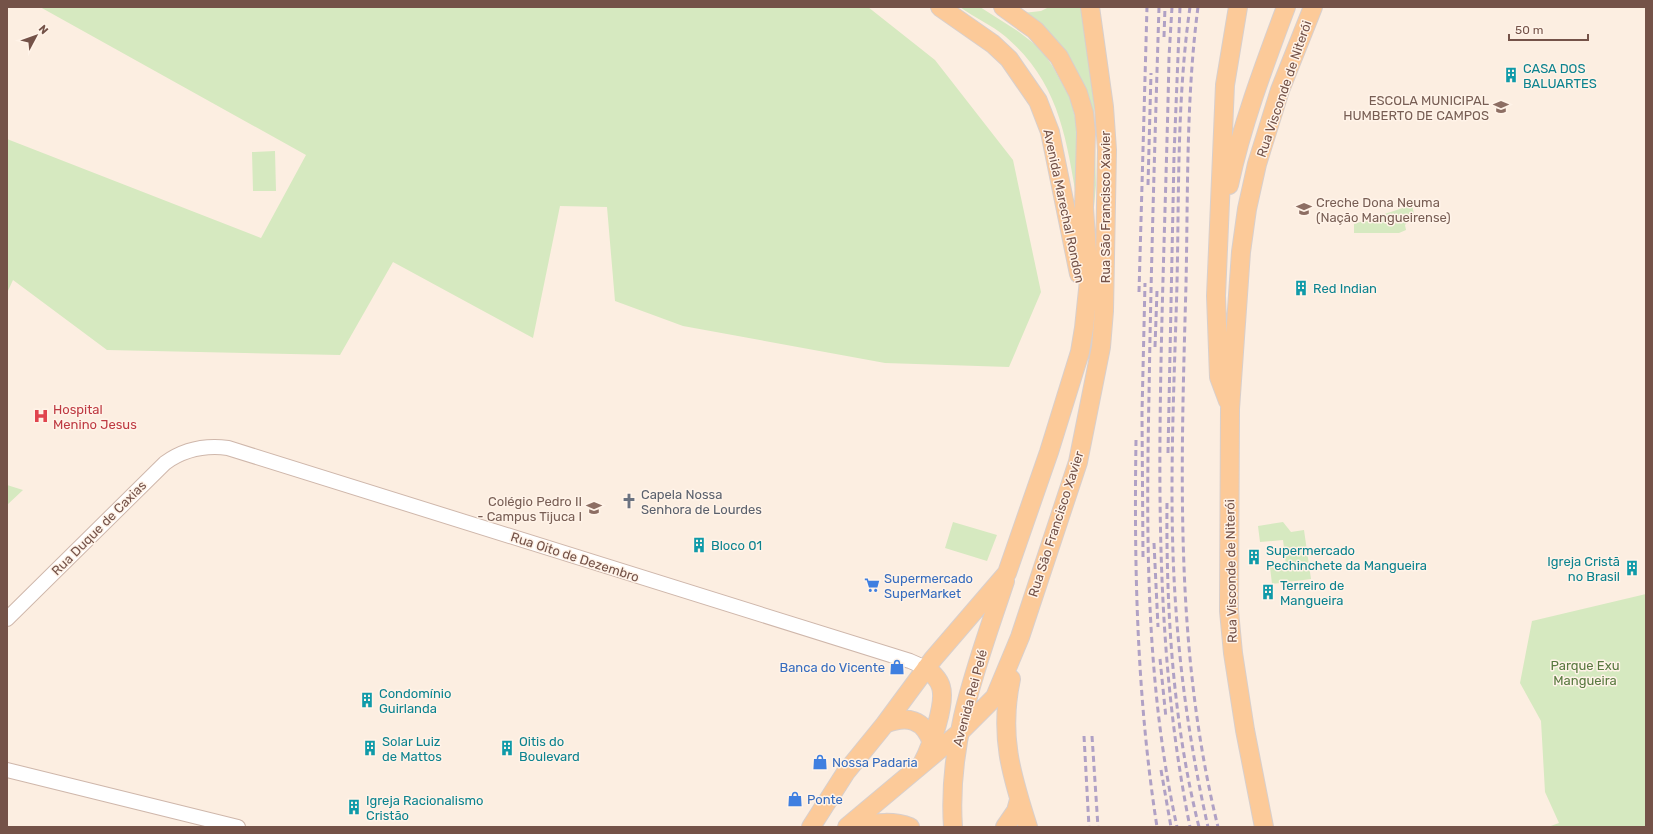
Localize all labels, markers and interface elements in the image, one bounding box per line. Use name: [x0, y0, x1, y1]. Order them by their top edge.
north arrow: [16, 16, 56, 56]
scale bar: [1509, 16, 1588, 42]
street label: Rua Visconde de Niterói: [1254, 19, 1314, 159]
text: N: [36, 23, 51, 37]
text: 50 m: [1515, 23, 1543, 37]
place label: CASA DOS BALUARTES: [1523, 61, 1597, 91]
building icon: CASA DOS BALUARTES: [1502, 66, 1520, 84]
place label: ESCOLA MUNICIPAL HUMBERTO DE CAMPOS: [1343, 93, 1490, 123]
school or university icon: ESCOLA MUNICIPAL HUMBERTO DE CAMPOS: [1492, 98, 1510, 116]
street label: Avenida Marechal Rondon: [1040, 128, 1088, 284]
street label: Rua São Francisco Xavier: [1098, 131, 1113, 283]
place label: Creche Dona Neuma (Nação Mangueirense): [1316, 195, 1451, 226]
school or university icon: Creche Dona Neuma (Nação Mangueirense): [1295, 200, 1313, 218]
building icon: Red Indian: [1292, 279, 1310, 297]
place label: Red Indian: [1313, 281, 1377, 296]
place label: Hospital Menino Jesus: [53, 402, 137, 432]
hospital icon: Hospital Menino Jesus: [32, 407, 50, 425]
street label: Rua São Francisco Xavier: [1025, 449, 1087, 599]
street label: Rua Duque de Caxias: [49, 477, 150, 578]
place label: Capela Nossa Senhora de Lourdes: [641, 487, 762, 517]
church icon: Capela Nossa Senhora de Lourdes: [620, 492, 638, 510]
place label: Colégio Pedro II - Campus Tijuca I: [477, 494, 582, 524]
school or university icon: Colégio Pedro II - Campus Tijuca I: [585, 499, 603, 517]
street label: Rua Visconde de Niterói: [1222, 499, 1240, 643]
street label: Rua Oito de Dezembro: [509, 529, 641, 585]
building icon: Bloco 01: [690, 536, 708, 554]
place label: Bloco 01: [711, 538, 762, 553]
place label: Supermercado Pechinchete da Mangueira: [1266, 543, 1427, 574]
building icon: Supermercado Pechinchete da Mangueira: [1245, 548, 1263, 566]
place label: Igreja Cristã no Brasil: [1547, 554, 1620, 584]
building icon: Igreja Cristã no Brasil: [1623, 559, 1641, 577]
place label: Supermercado SuperMarket: [884, 571, 973, 601]
supermarket icon: Supermercado SuperMarket: [863, 576, 881, 594]
place label: Terreiro de Mangueira: [1280, 578, 1344, 609]
building icon: Terreiro de Mangueira: [1259, 583, 1277, 601]
street label: Avenida Rei Pelé: [950, 648, 990, 748]
shop icon: Banca do Vicente: [888, 658, 906, 676]
park label: Parque Exu Mangueira: [1551, 658, 1619, 689]
place label: Banca do Vicente: [779, 660, 885, 675]
place label: Condomínio Guirlanda: [379, 686, 451, 716]
building icon: Condomínio Guirlanda: [358, 691, 376, 709]
place label: Solar Luiz de Mattos: [382, 734, 442, 764]
place label: Oitis do Boulevard: [519, 734, 580, 764]
building icon: Solar Luiz de Mattos: [361, 739, 379, 757]
building icon: Oitis do Boulevard: [498, 739, 516, 757]
shop icon: Nossa Padaria: [811, 753, 829, 771]
place label: Nossa Padaria: [832, 755, 918, 770]
shop icon: Ponte: [786, 790, 804, 808]
place label: Ponte: [807, 792, 843, 807]
place label: Igreja Racionalismo Cristão: [366, 793, 484, 823]
building icon: Igreja Racionalismo Cristão: [345, 798, 363, 816]

